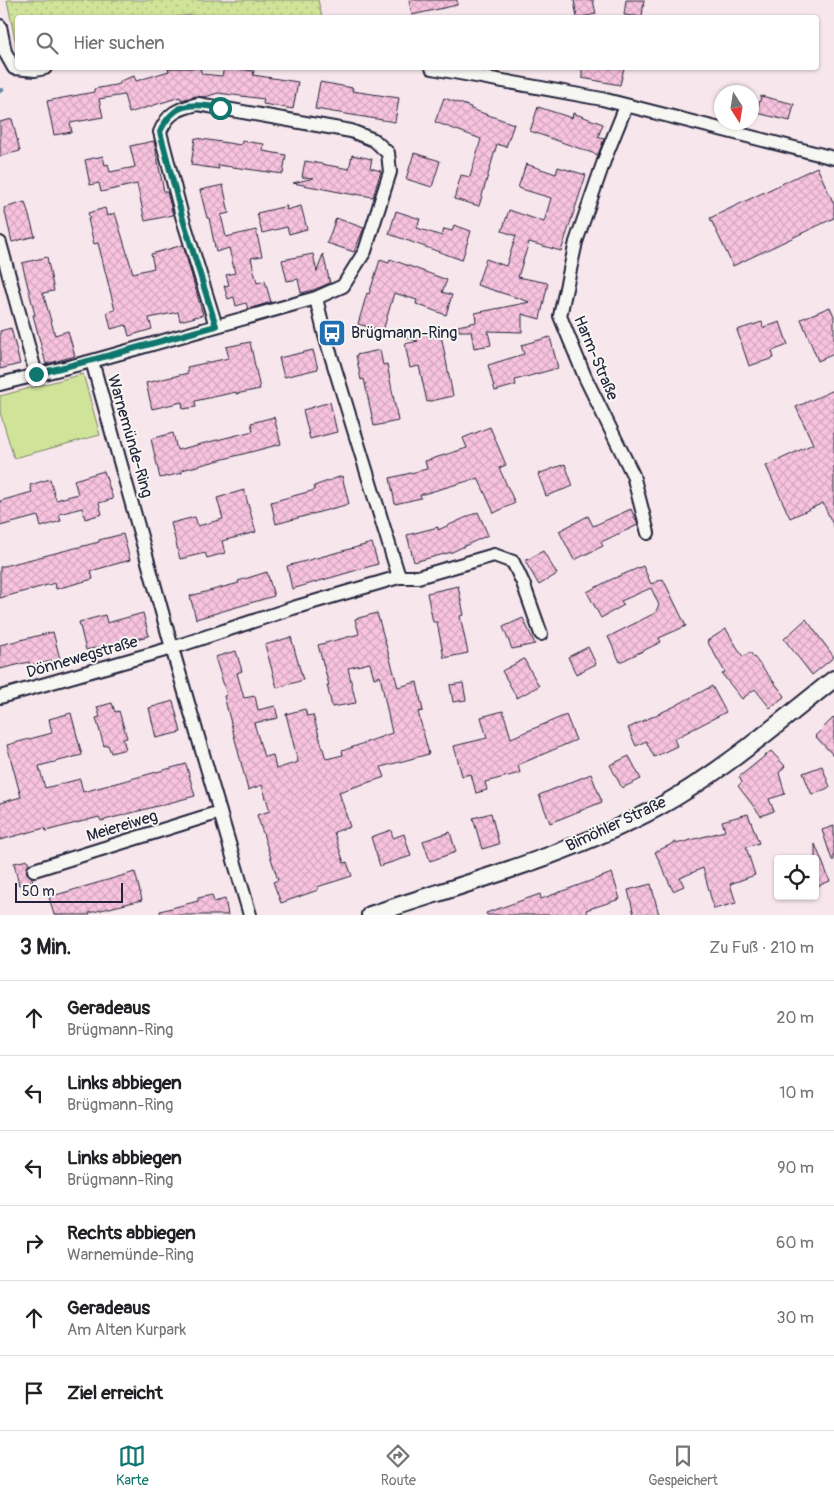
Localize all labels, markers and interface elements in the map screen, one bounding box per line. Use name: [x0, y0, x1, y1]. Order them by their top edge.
search box: [15, 15, 819, 70]
icon: search: [33, 29, 61, 57]
text: Hier suchen: [73, 31, 165, 55]
north arrow: [714, 85, 759, 130]
route start: [209, 97, 232, 120]
street label: Harm-Straße: [569, 313, 623, 403]
bus stop icon: Brügmann-Ring: [317, 318, 347, 348]
place label: Brügmann-Ring: [351, 323, 457, 343]
route end: [25, 363, 48, 386]
street label: Warnemünde-Ring: [103, 372, 157, 500]
street label: Dönnewegstraße: [24, 632, 140, 682]
street label: Bimöhler Straße: [563, 792, 669, 856]
street label: Meiereiweg: [84, 806, 160, 846]
map controls: [774, 855, 819, 900]
button: locate: [774, 855, 819, 900]
scale bar: [15, 880, 122, 903]
text: 50 m: [22, 883, 55, 900]
text: 3 Min.: [20, 934, 71, 961]
text: Zu Fuß · 210 m: [709, 938, 814, 958]
text: Geradeaus: [67, 996, 150, 1020]
icon: ahead: [20, 1004, 48, 1032]
text: 20 m: [776, 1008, 814, 1028]
text: Brügmann-Ring: [67, 1020, 173, 1040]
text: Links abbiegen: [67, 1071, 182, 1095]
icon: left: [20, 1079, 48, 1107]
text: 10 m: [779, 1083, 814, 1103]
text: Brügmann-Ring: [67, 1095, 173, 1115]
text: Links abbiegen: [67, 1146, 182, 1170]
icon: left: [20, 1154, 48, 1182]
text: 90 m: [777, 1158, 814, 1178]
text: Brügmann-Ring: [67, 1170, 173, 1190]
text: Rechts abbiegen: [67, 1221, 196, 1245]
icon: right: [20, 1229, 48, 1257]
text: 60 m: [776, 1233, 814, 1253]
text: Warnemünde-Ring: [67, 1245, 194, 1265]
text: Geradeaus: [67, 1296, 150, 1320]
icon: ahead: [20, 1304, 48, 1332]
text: 30 m: [776, 1308, 814, 1328]
text: Am Alten Kurpark: [67, 1320, 186, 1340]
icon: arrive: [20, 1379, 48, 1407]
text: Ziel erreicht: [67, 1381, 163, 1405]
tab: Karte: [116, 1442, 149, 1489]
tab: Route: [381, 1442, 416, 1489]
tab: Gespeichert: [648, 1442, 718, 1489]

